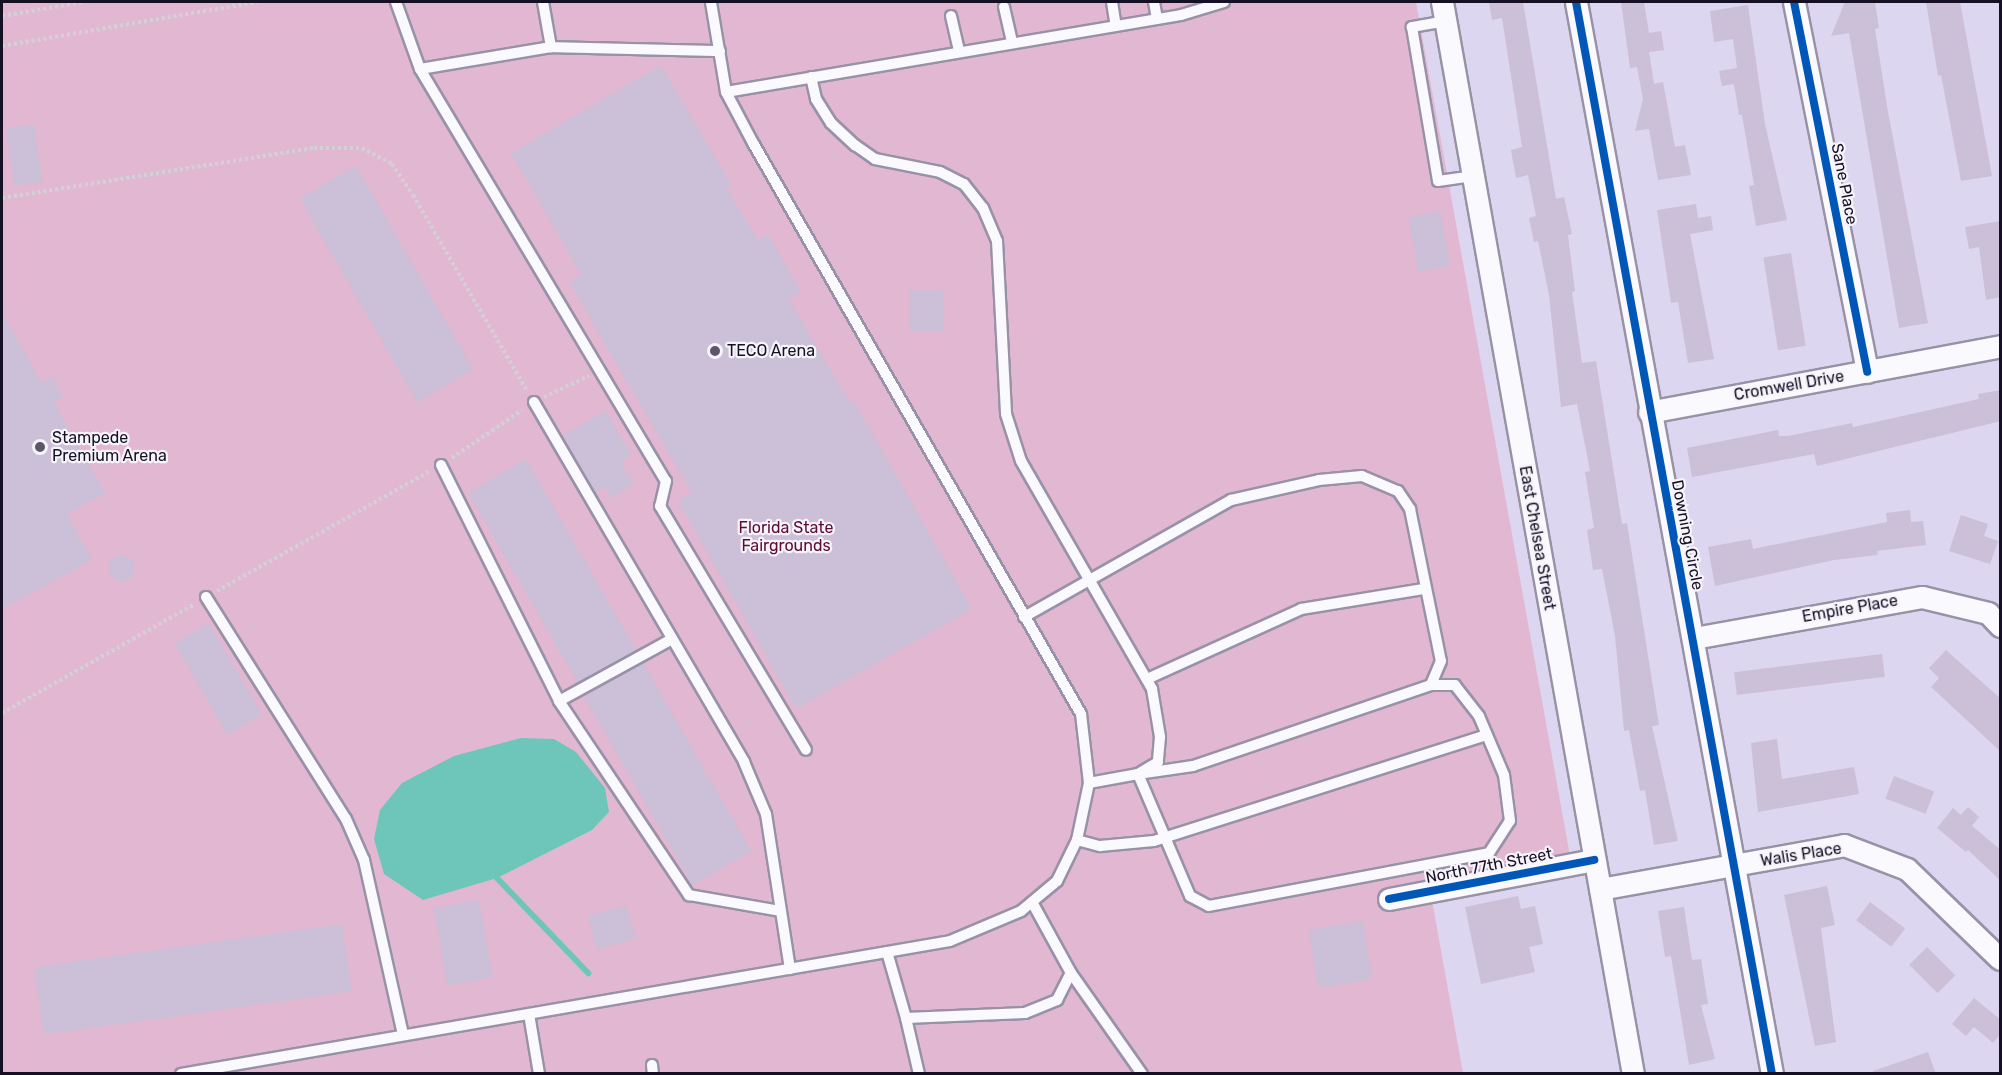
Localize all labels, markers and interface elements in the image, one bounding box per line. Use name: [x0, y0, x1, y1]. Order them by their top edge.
street label: Sane Place: [1827, 142, 1861, 226]
place label: TECO Arena: [727, 341, 815, 361]
marker: TECO Arena: [708, 344, 722, 358]
street label: Cromwell Drive: [1732, 367, 1846, 405]
place label: Stampede Premium Arena: [52, 428, 167, 466]
marker: Stampede Premium Arena: [33, 440, 47, 454]
street label: East Chelsea Street: [1515, 464, 1559, 612]
street label: Downing Circle: [1667, 478, 1707, 592]
park label: Florida State Fairgrounds: [739, 518, 833, 556]
street label: Empire Place: [1801, 591, 1899, 627]
street label: Walis Place: [1759, 839, 1843, 871]
street label: North 77th Street: [1424, 844, 1554, 888]

